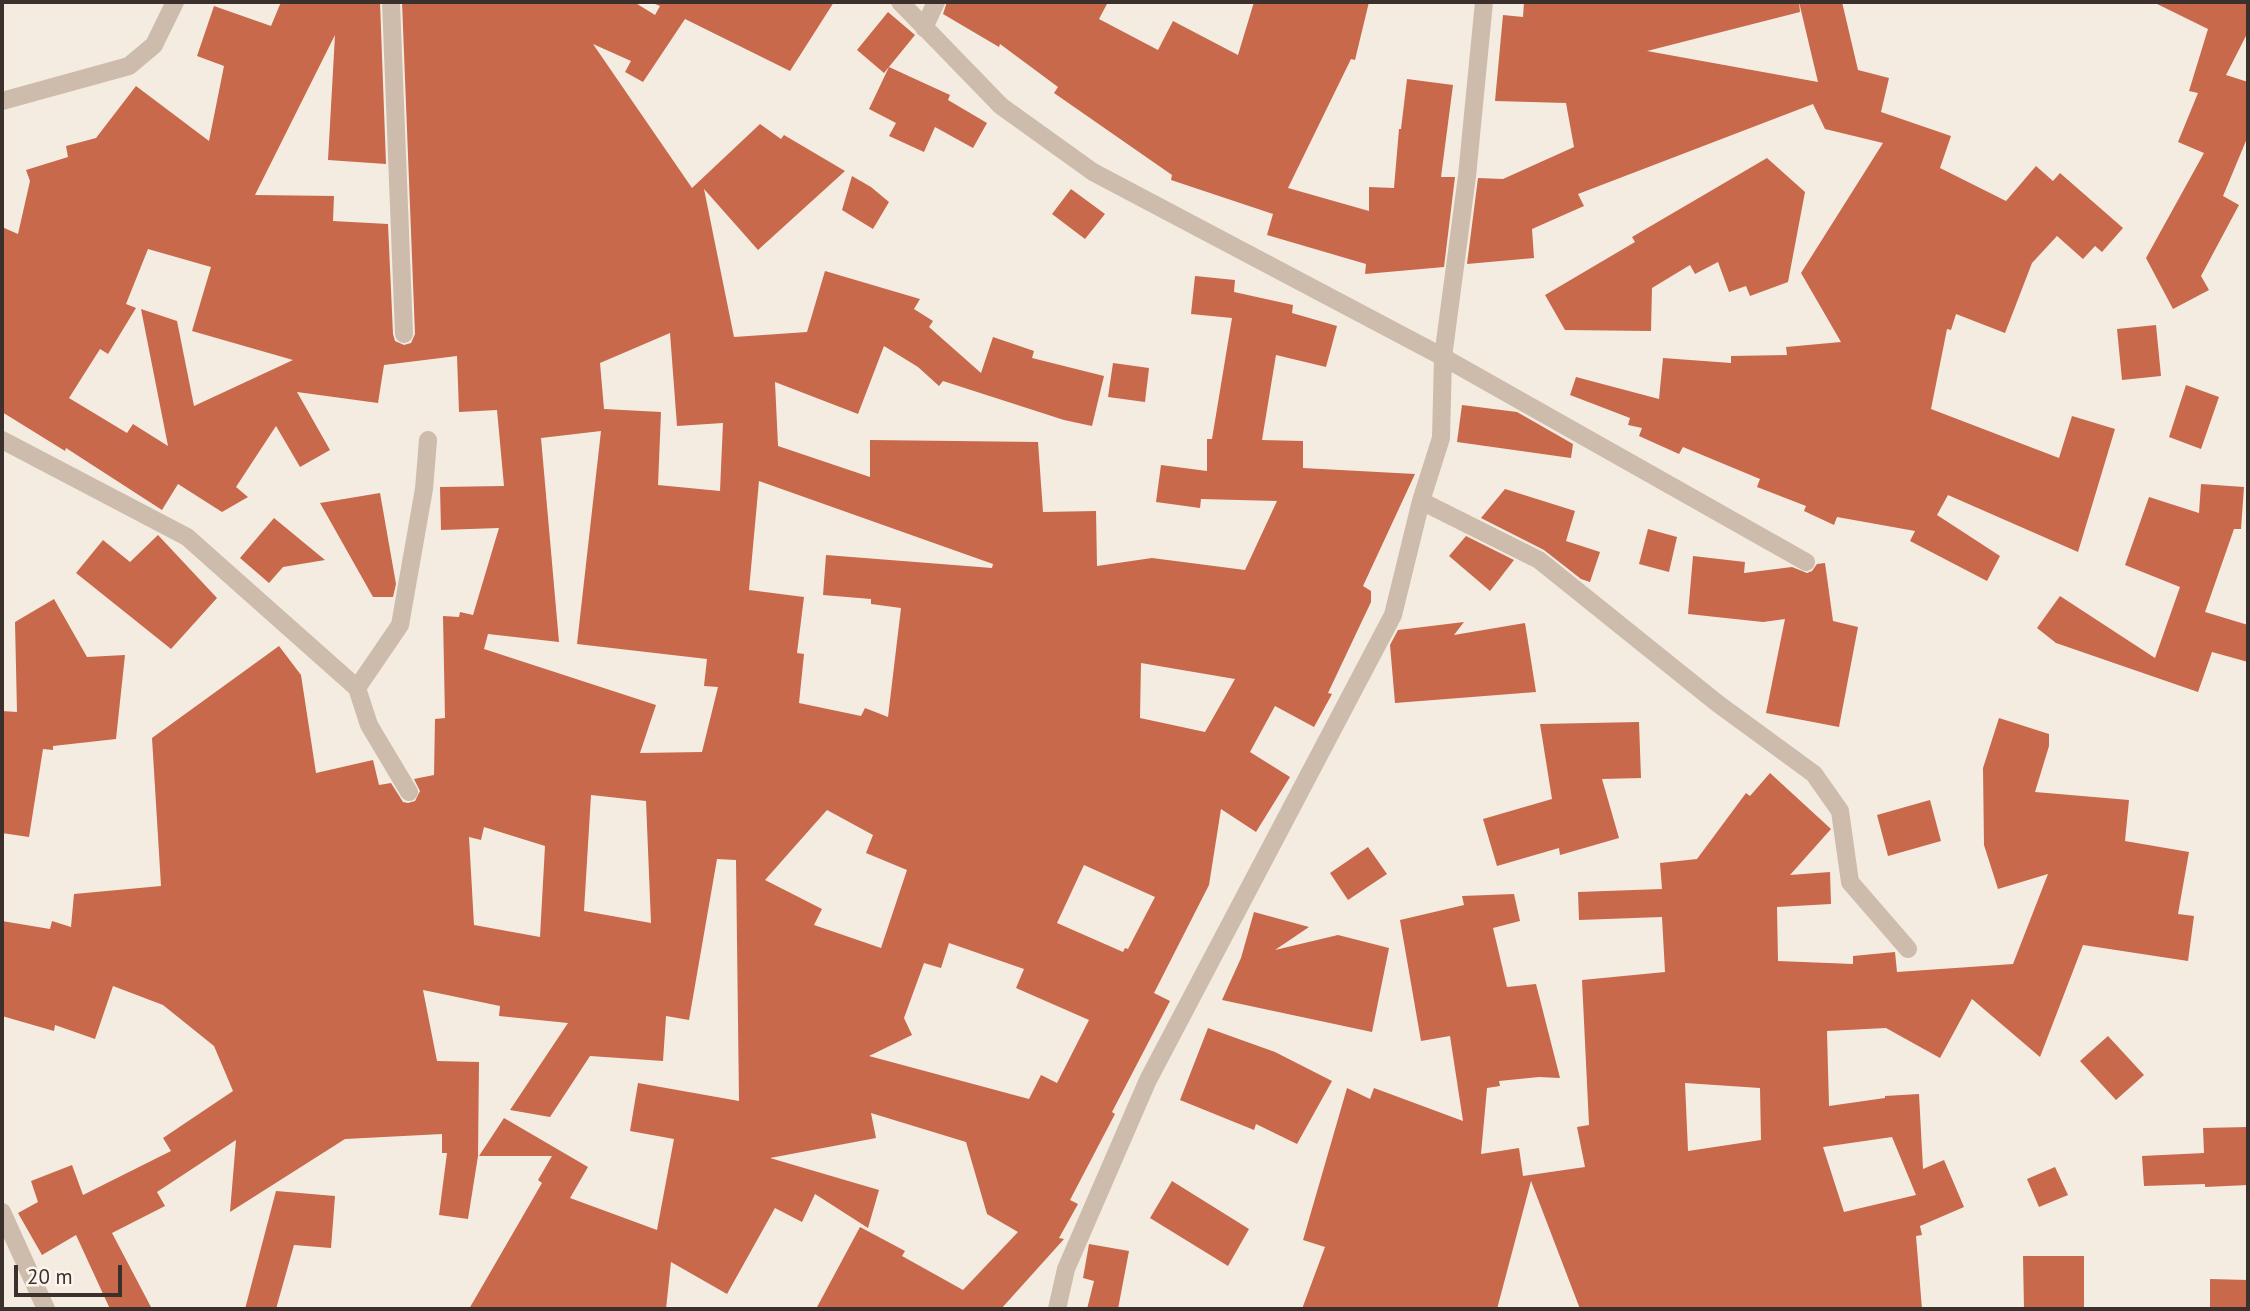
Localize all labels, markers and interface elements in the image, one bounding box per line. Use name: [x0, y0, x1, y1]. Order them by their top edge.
scale bar: [18, 1252, 126, 1296]
text: 20 m: [27, 1263, 73, 1290]

